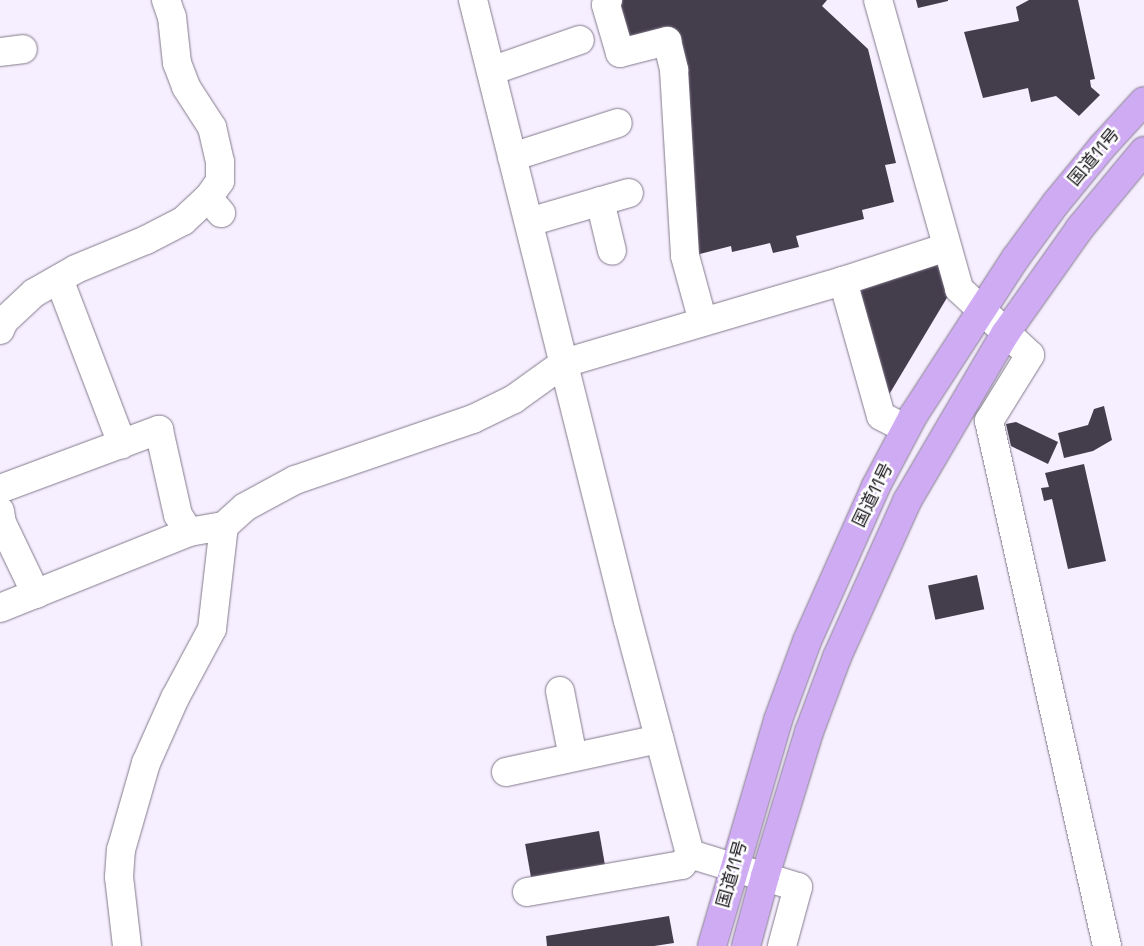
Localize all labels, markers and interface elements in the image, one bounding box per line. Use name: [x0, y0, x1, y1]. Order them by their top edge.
street label: 国道11号: [1064, 124, 1124, 190]
street label: 国道11号: [848, 459, 898, 531]
street label: 国道11号: [712, 838, 752, 910]

